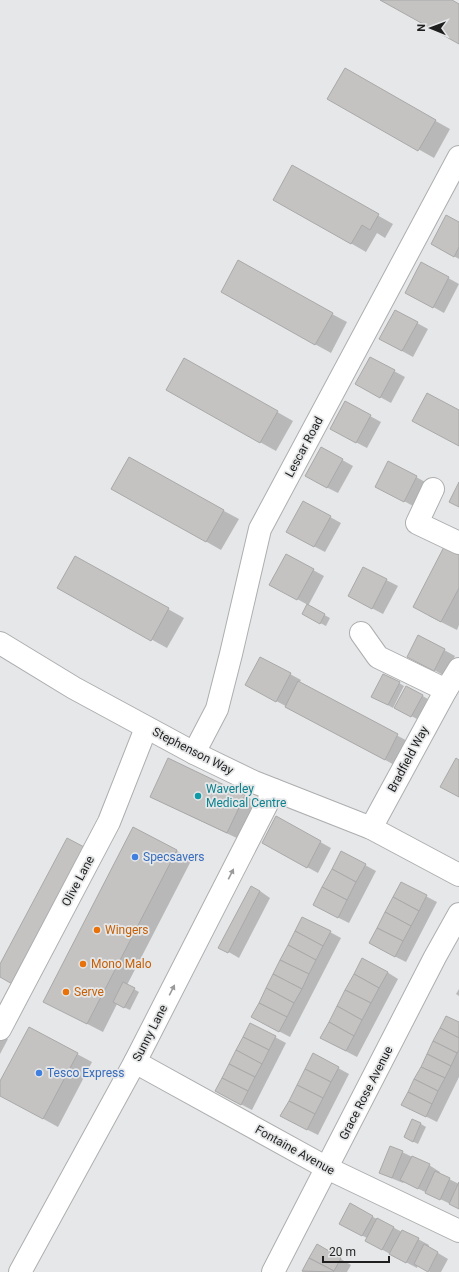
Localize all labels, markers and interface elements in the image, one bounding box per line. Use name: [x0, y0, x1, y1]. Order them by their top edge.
north arrow: [411, 8, 451, 48]
text: N: [415, 24, 428, 32]
street label: Lescar Road: [282, 414, 326, 480]
street label: Bradfield Way: [385, 723, 431, 794]
street label: Stephenson Way: [150, 725, 236, 778]
place label: Waverley Medical Centre: [206, 782, 286, 810]
marker: Waverley Medical Centre: [193, 791, 203, 801]
place label: Specsavers: [143, 850, 205, 864]
marker: Specsavers: [130, 852, 140, 862]
street label: Olive Lane: [59, 853, 97, 909]
one-way arrow: [228, 868, 235, 880]
place label: Wingers: [105, 923, 149, 937]
marker: Wingers: [92, 925, 102, 935]
place label: Mono Malo: [91, 957, 152, 971]
marker: Mono Malo: [78, 959, 88, 969]
one-way arrow: [169, 984, 175, 995]
place label: Serve: [74, 985, 104, 999]
marker: Serve: [61, 987, 71, 997]
street label: Sunny Lane: [130, 1002, 170, 1064]
street label: Grace Rose Avenue: [336, 1044, 396, 1142]
place label: Tesco Express: [47, 1066, 124, 1080]
marker: Tesco Express: [34, 1068, 44, 1078]
street label: Fontaine Avenue: [253, 1122, 337, 1178]
scale bar: [323, 1238, 389, 1264]
text: 20 m: [329, 1245, 356, 1259]

